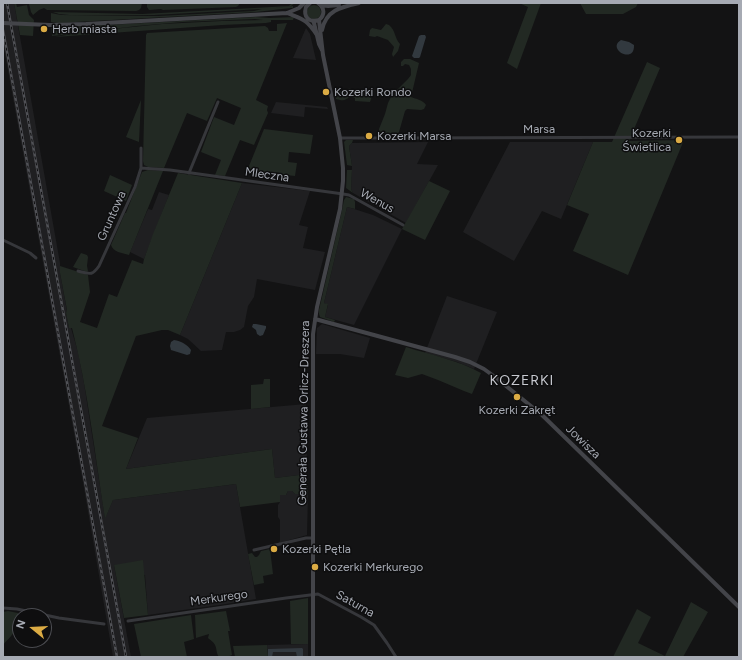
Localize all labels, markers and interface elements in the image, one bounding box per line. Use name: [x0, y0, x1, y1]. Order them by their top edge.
place label: Herb miasta: [52, 22, 117, 36]
marker: Herb miasta: [39, 24, 49, 34]
place label: Kozerki Rondo: [334, 85, 411, 99]
marker: Kozerki Rondo: [321, 87, 331, 97]
street label: Marsa: [523, 122, 555, 136]
place label: Kozerki Świetlica: [622, 126, 671, 154]
place label: Kozerki Marsa: [377, 129, 451, 143]
marker: Kozerki Marsa: [364, 131, 374, 141]
marker: Kozerki Świetlica: [674, 135, 684, 145]
street label: Mleczna: [244, 165, 290, 185]
street label: Wenus: [358, 186, 396, 216]
street label: Gruntowa: [95, 189, 129, 243]
street label: Generała Gustawa Orlicz-Dreszera: [295, 320, 313, 506]
district label: KOZERKI: [490, 373, 554, 389]
marker: Kozerki Zakręt: [512, 392, 522, 402]
place label: Kozerki Zakręt: [478, 403, 556, 417]
street label: Jowisza: [563, 422, 603, 462]
place label: Kozerki Pętla: [282, 542, 351, 556]
marker: Kozerki Pętla: [269, 544, 279, 554]
place label: Kozerki Merkurego: [323, 560, 423, 574]
marker: Kozerki Merkurego: [310, 562, 320, 572]
street label: Merkurego: [189, 587, 249, 609]
street label: Saturna: [333, 588, 377, 620]
north arrow: [12, 608, 52, 648]
text: N: [14, 618, 29, 631]

